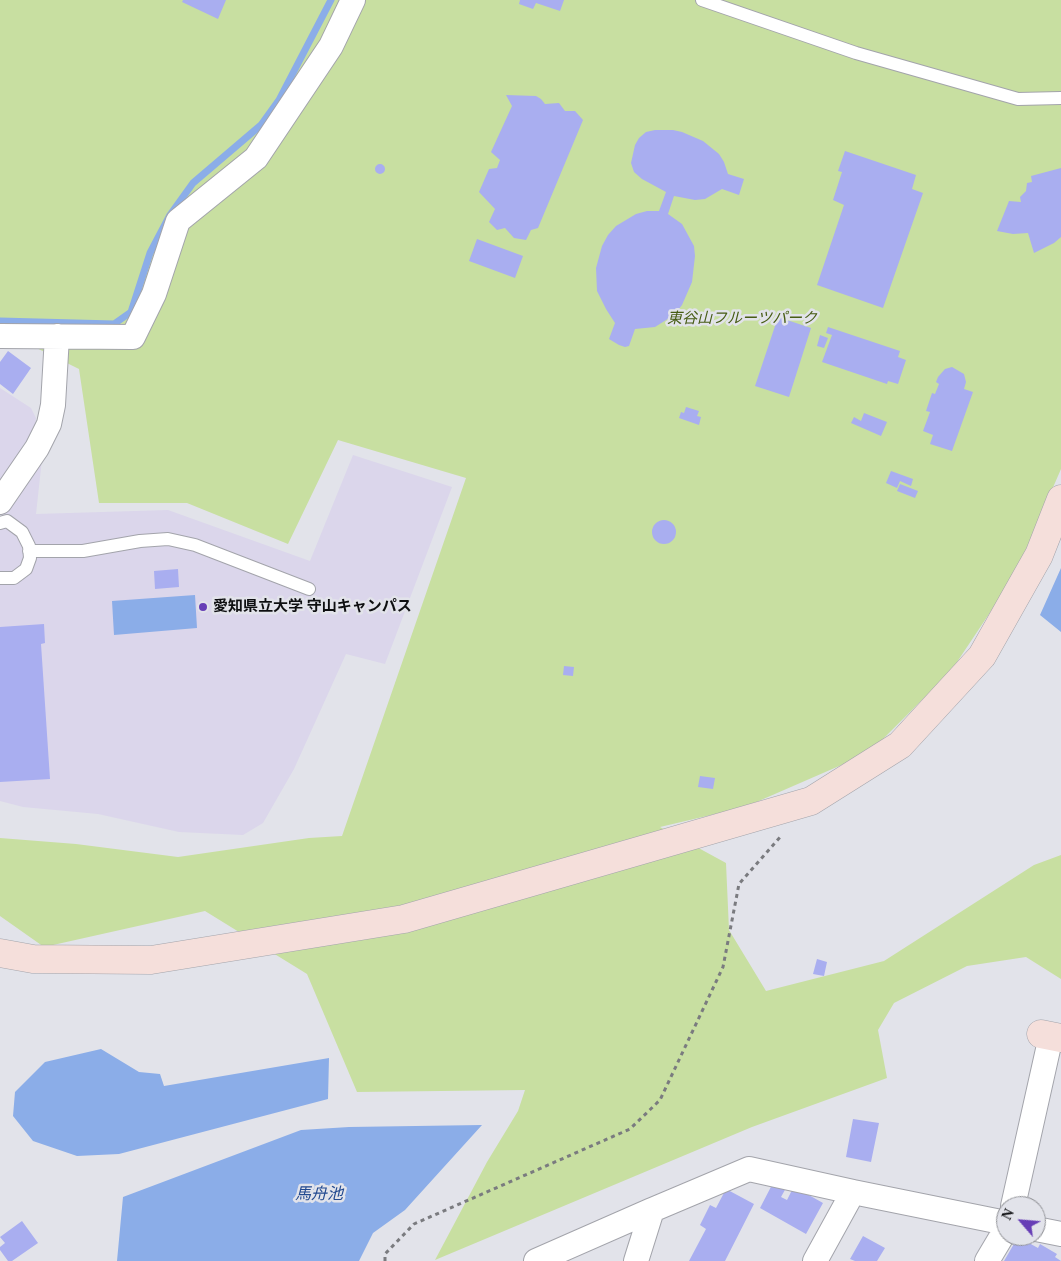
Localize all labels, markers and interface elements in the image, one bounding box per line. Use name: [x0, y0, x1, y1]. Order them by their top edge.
park label: 東谷山フルーツパーク: [667, 310, 817, 328]
place label: 愛知県立大学 守山キャンパス: [213, 598, 412, 616]
marker: 愛知県立大学 守山キャンパス: [197, 601, 209, 613]
water label: 馬舟池: [295, 1185, 343, 1205]
north arrow: [996, 1196, 1046, 1246]
text: N: [999, 1207, 1017, 1222]

